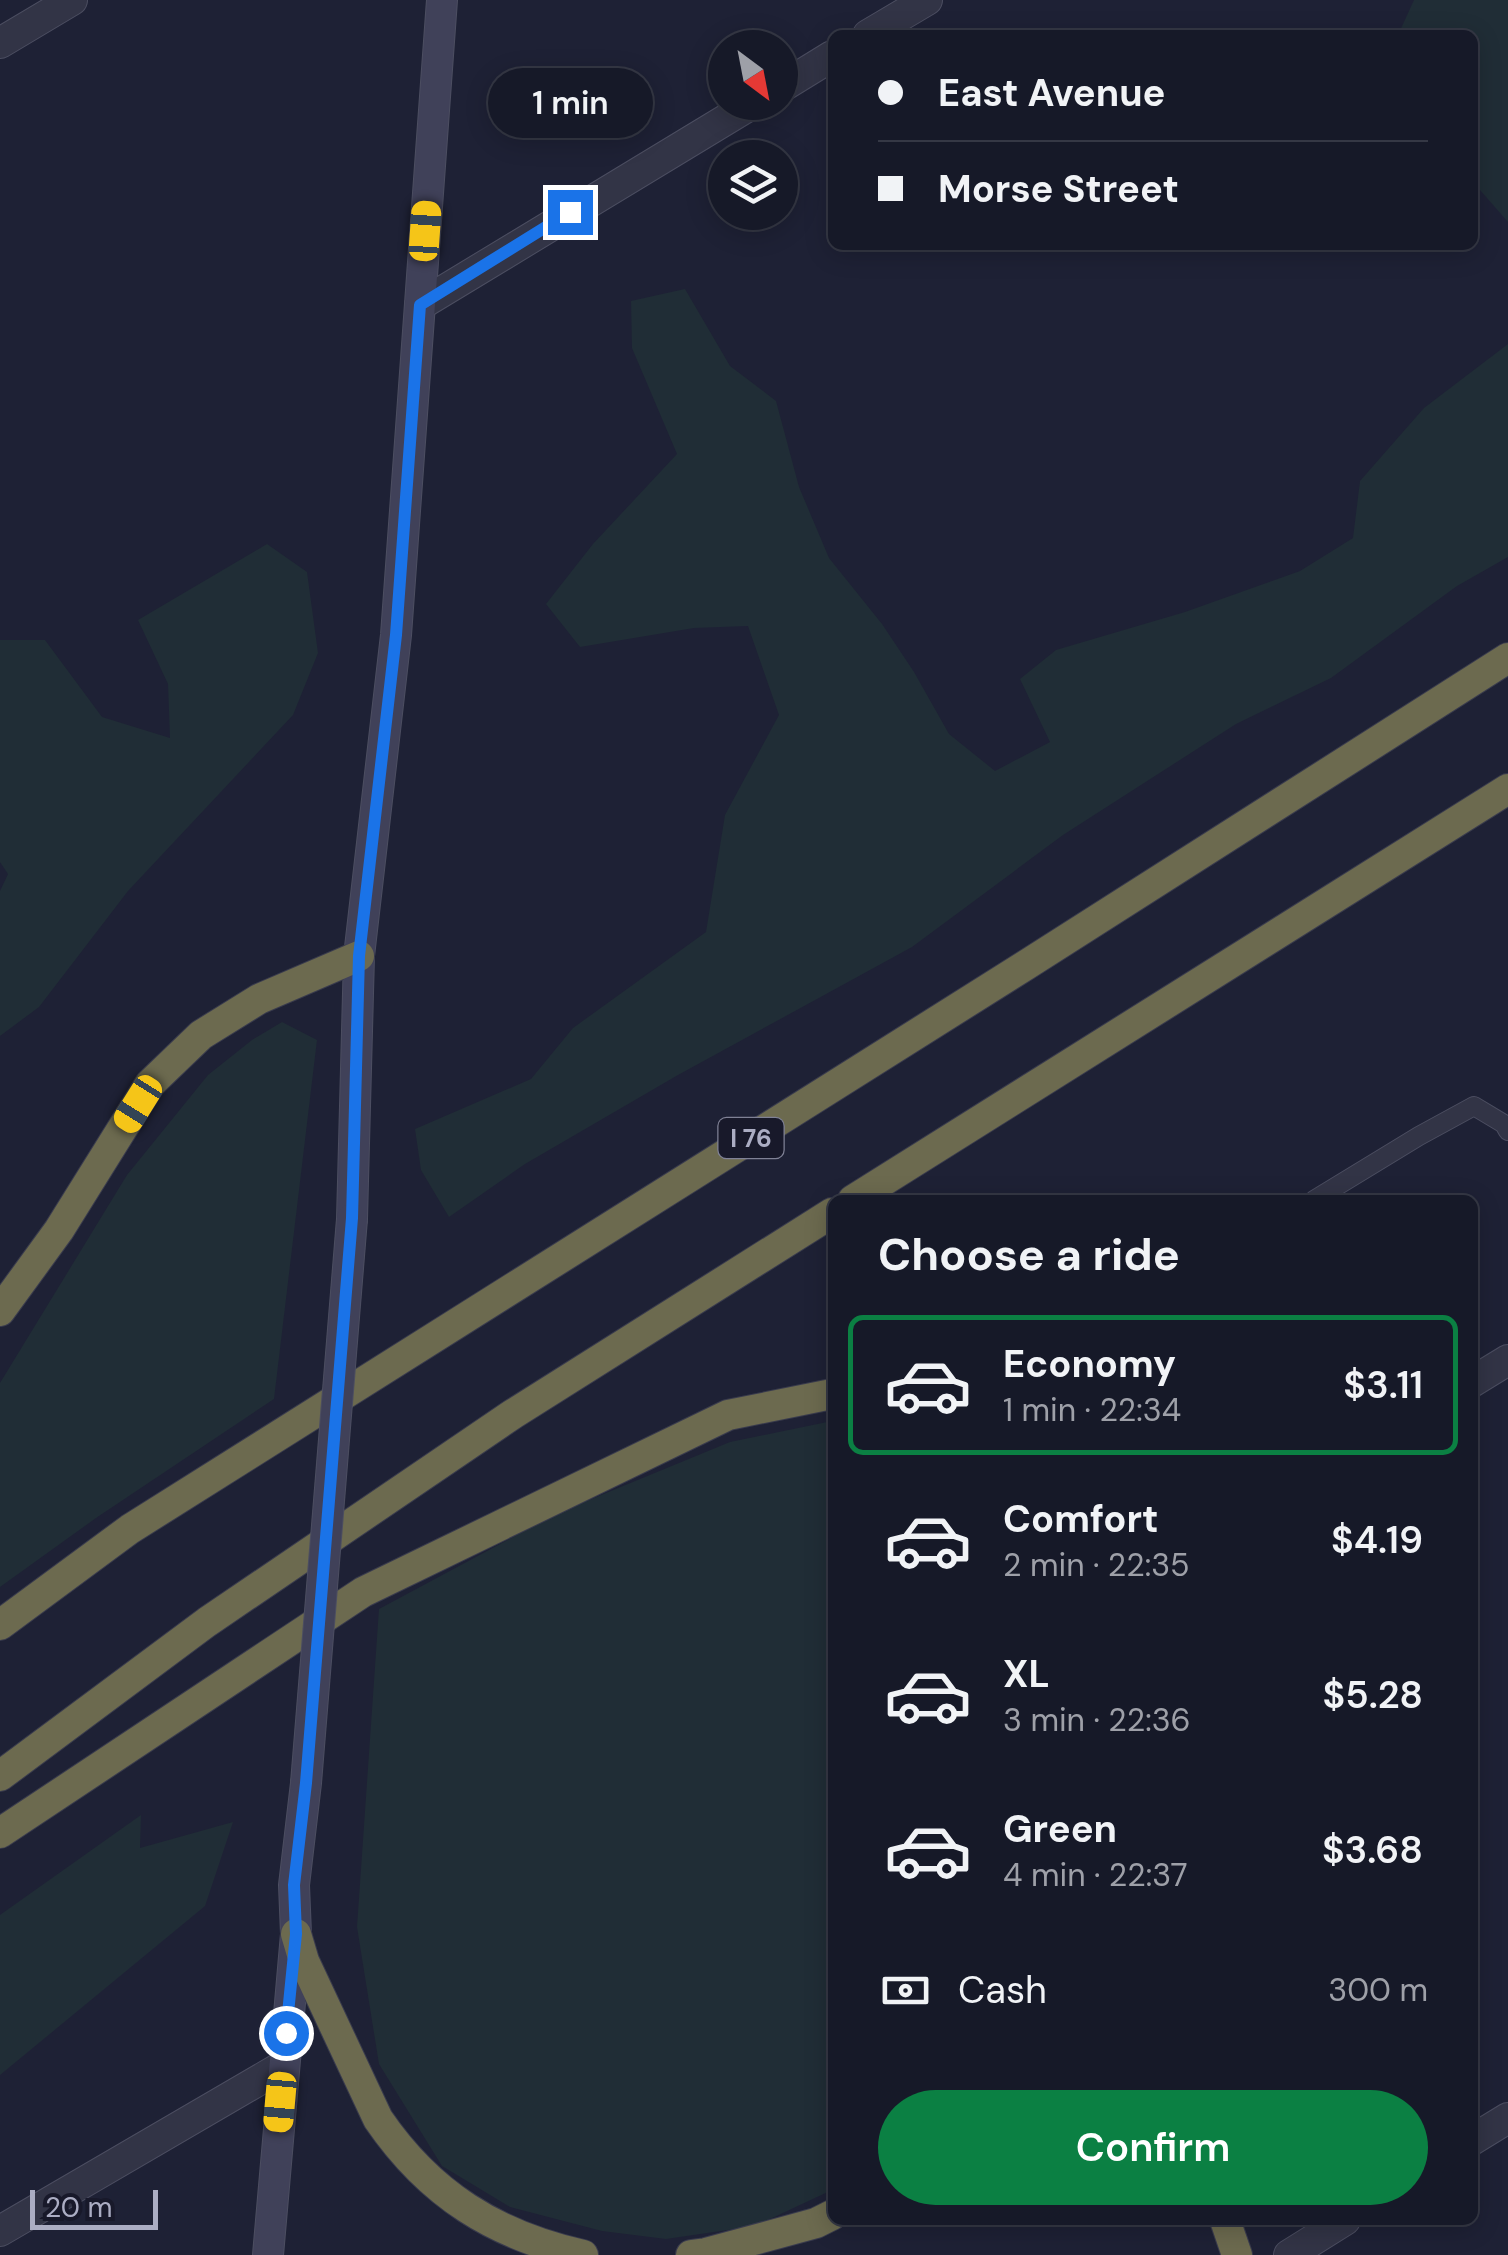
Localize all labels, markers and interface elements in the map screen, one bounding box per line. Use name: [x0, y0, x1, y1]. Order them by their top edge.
north arrow: [708, 30, 798, 120]
map controls: [708, 30, 798, 230]
callout: 1 min: [488, 67, 652, 137]
text: East Avenue: [938, 68, 1165, 118]
text: 1 min: [532, 82, 609, 124]
button: layers: [708, 140, 798, 230]
text: Morse Street: [938, 164, 1179, 214]
route end: [548, 190, 593, 235]
car: [408, 200, 442, 262]
car: [109, 1071, 167, 1137]
road number: I 76: [718, 1118, 784, 1158]
text: Choose a ride: [878, 1225, 1180, 1284]
text: Economy: [1003, 1339, 1176, 1389]
icon: car: [883, 1340, 973, 1430]
text: $3.11: [1343, 1360, 1423, 1410]
text: 1 min · 22:34: [1003, 1389, 1181, 1431]
text: Comfort: [1003, 1494, 1159, 1544]
icon: car: [883, 1495, 973, 1585]
text: $4.19: [1331, 1515, 1423, 1565]
text: 2 min · 22:35: [1003, 1544, 1190, 1586]
text: XL: [1003, 1649, 1050, 1699]
icon: car: [883, 1650, 973, 1740]
text: $5.28: [1323, 1670, 1423, 1720]
text: 3 min · 22:36: [1003, 1699, 1191, 1741]
text: Green: [1003, 1804, 1117, 1854]
icon: car: [883, 1805, 973, 1895]
text: $3.68: [1322, 1825, 1423, 1875]
text: 4 min · 22:37: [1003, 1854, 1188, 1896]
icon: cash: [878, 1963, 933, 2018]
text: Cash: [958, 1965, 1047, 2015]
text: 300 m: [1328, 1969, 1428, 2011]
route start: [264, 2011, 309, 2056]
car: [262, 2071, 298, 2133]
button: Confirm: [878, 2090, 1428, 2205]
scale bar: [30, 2185, 158, 2230]
text: 20 m: [45, 2189, 112, 2226]

